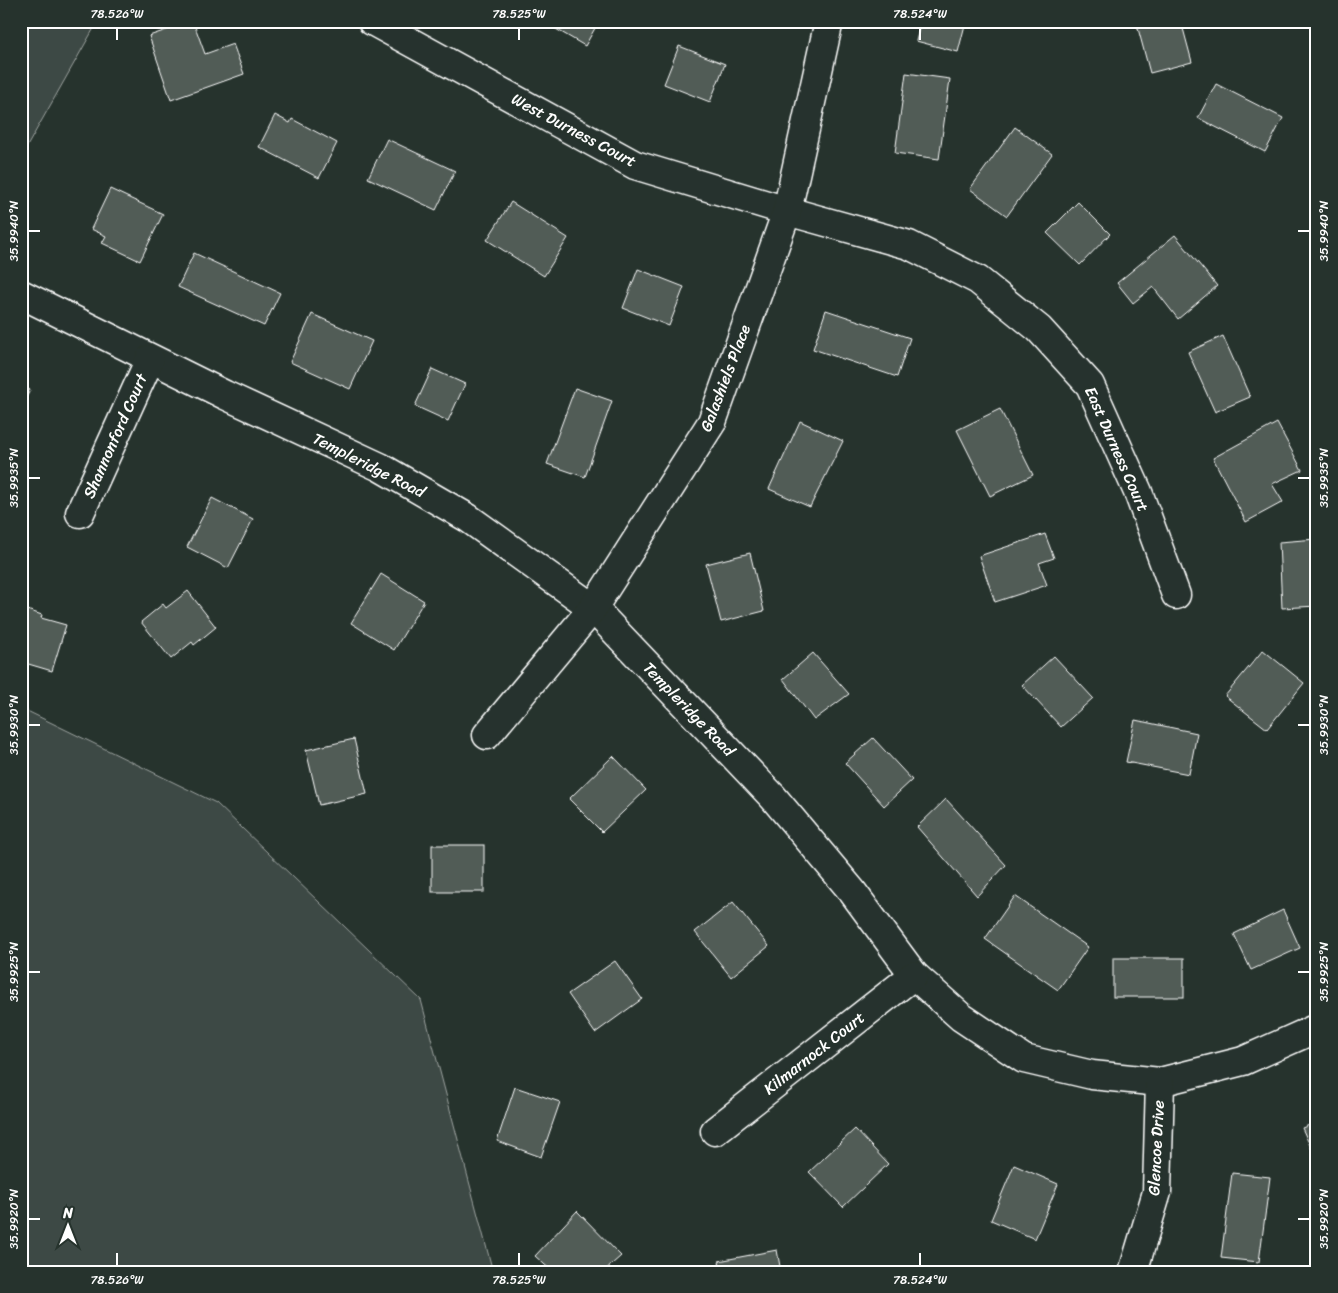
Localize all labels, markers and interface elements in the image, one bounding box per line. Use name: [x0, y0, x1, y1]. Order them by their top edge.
text: 78.526°W: [90, 3, 144, 25]
text: 78.525°W: [492, 3, 547, 25]
text: 78.524°W: [893, 3, 948, 25]
street label: West Durness Court: [506, 85, 642, 175]
text: 35.9940°N: [3, 200, 25, 261]
text: 35.9940°N: [1313, 200, 1335, 261]
street label: Galashiels Place: [691, 320, 759, 436]
street label: Shannonford Court: [74, 368, 156, 503]
street label: East Durness Court: [1076, 382, 1158, 516]
street label: Templeridge Road: [307, 424, 432, 507]
text: 35.9935°N: [3, 447, 25, 508]
text: 35.9935°N: [1313, 447, 1335, 508]
street label: Templeridge Road: [636, 655, 743, 765]
text: 35.9930°N: [3, 694, 25, 755]
text: 35.9930°N: [1313, 694, 1335, 755]
text: 35.9925°N: [3, 941, 25, 1002]
text: 35.9925°N: [1313, 941, 1335, 1002]
street label: Kilmarnock Court: [757, 1004, 871, 1102]
street label: Glencoe Drive: [1139, 1100, 1173, 1196]
text: 35.9920°N: [3, 1188, 25, 1249]
text: 35.9920°N: [1313, 1188, 1335, 1249]
north arrow: [42, 1200, 92, 1250]
text: N: [62, 1201, 73, 1226]
text: 78.526°W: [90, 1269, 144, 1291]
text: 78.525°W: [492, 1269, 547, 1291]
text: 78.524°W: [893, 1269, 948, 1291]

